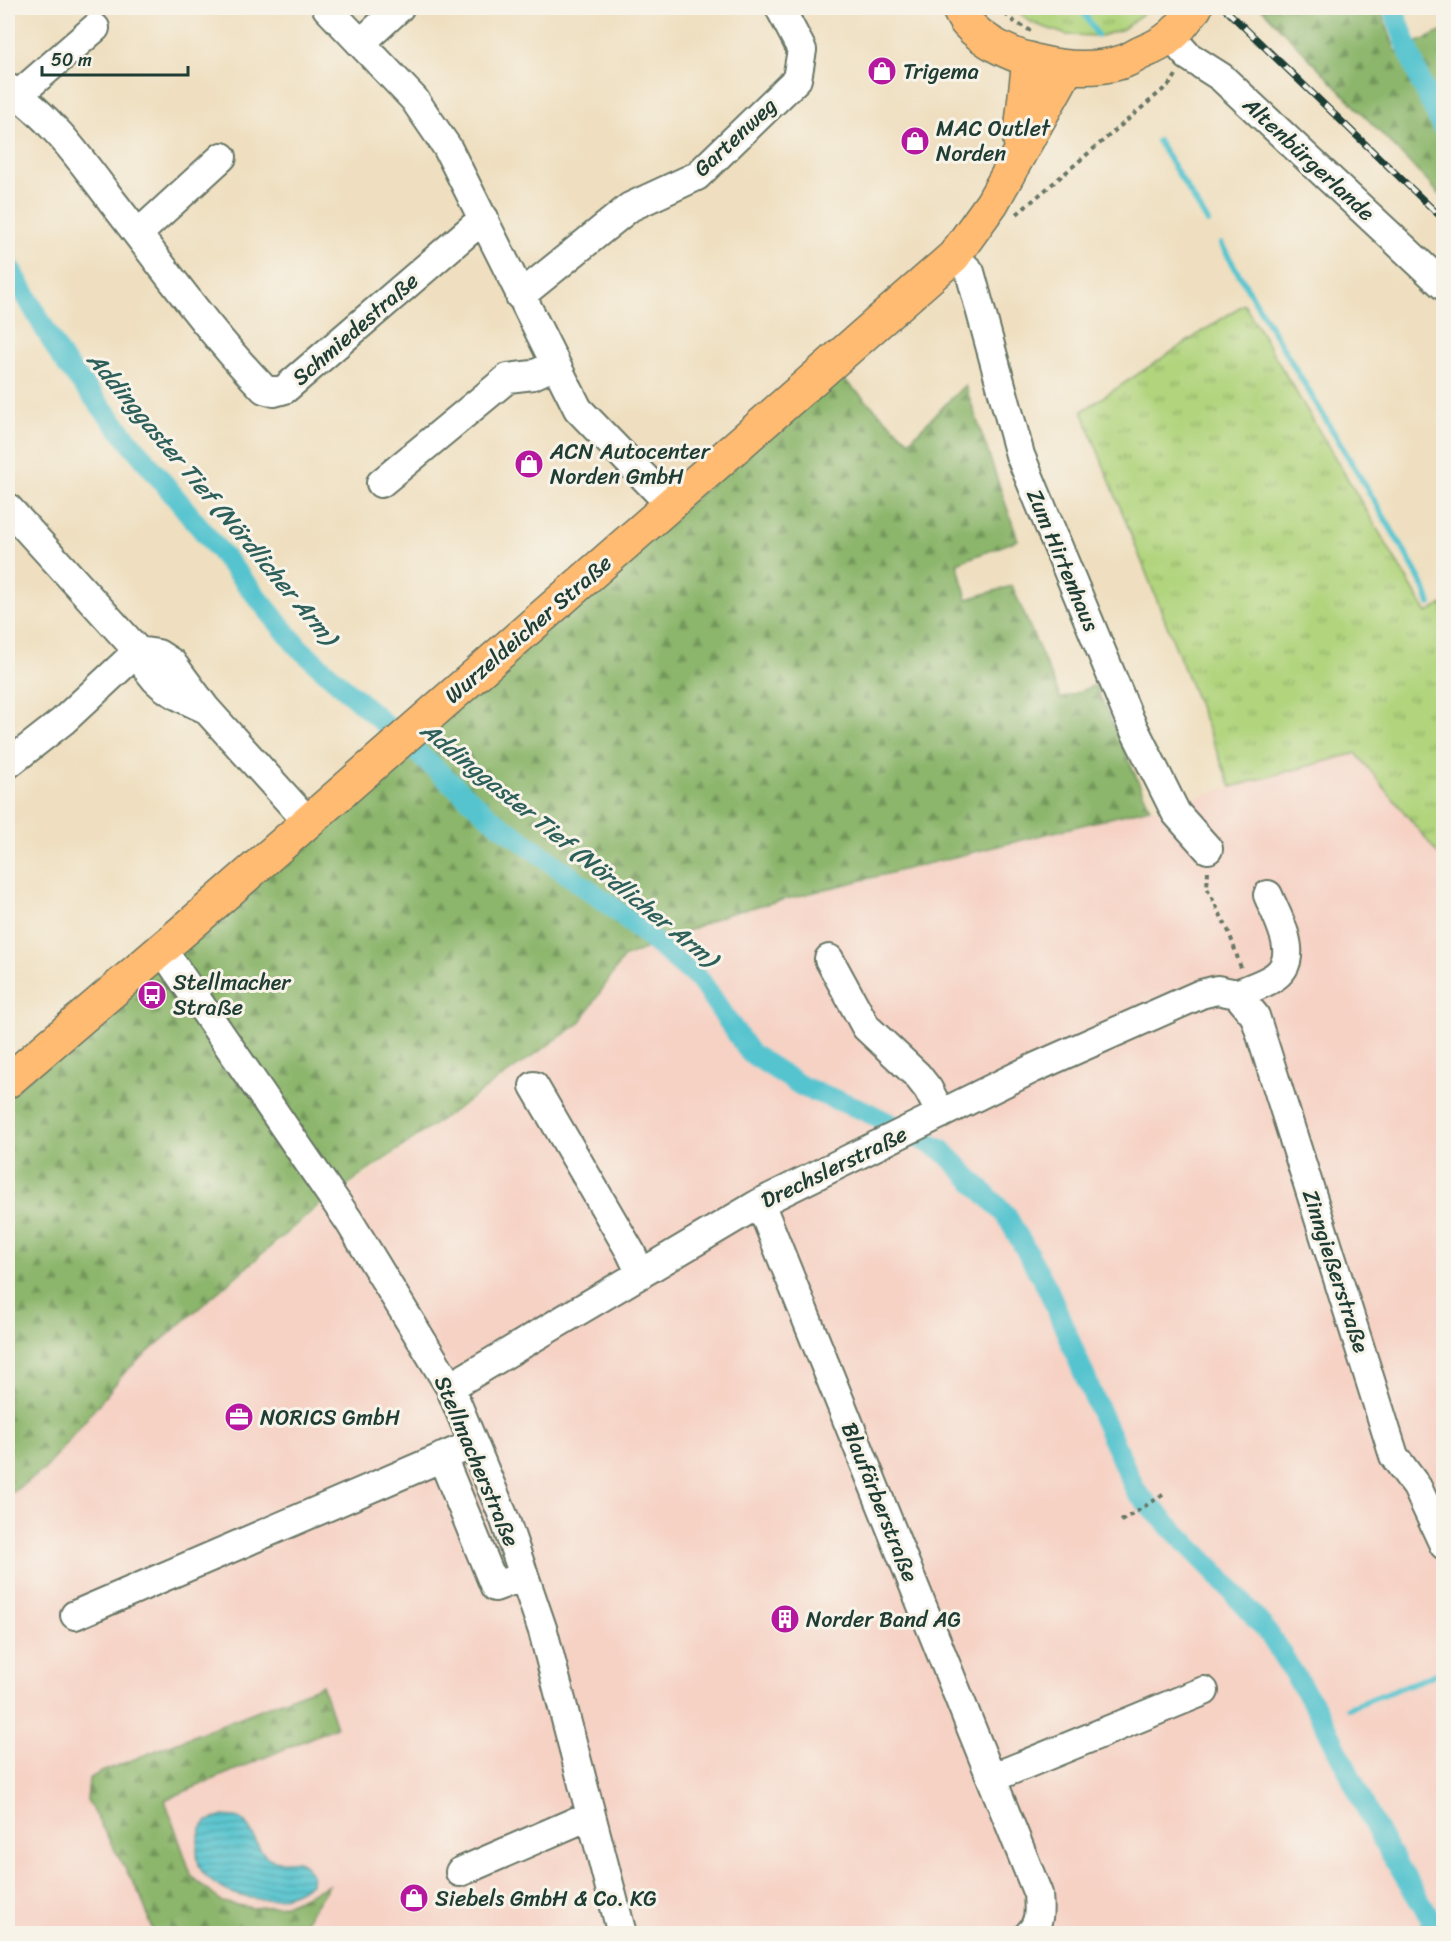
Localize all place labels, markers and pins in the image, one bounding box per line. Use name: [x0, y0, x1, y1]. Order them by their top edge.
place label: Trigema: [903, 52, 979, 91]
shop icon: Trigema: [866, 55, 898, 87]
place label: MAC Outlet Norden: [936, 109, 1051, 173]
shop icon: MAC Outlet Norden: [899, 125, 931, 157]
place label: ACN Autocenter Norden GmbH: [549, 432, 712, 496]
shop icon: ACN Autocenter Norden GmbH: [513, 448, 545, 480]
place label: Stellmacher Straße: [173, 963, 292, 1027]
bus stop icon: Stellmacher Straße: [136, 979, 168, 1011]
place label: NORICS GmbH: [260, 1398, 401, 1437]
office icon: NORICS GmbH: [223, 1401, 255, 1433]
place label: Norder Band AG: [806, 1600, 961, 1639]
building icon: Norder Band AG: [769, 1603, 801, 1635]
place label: Siebels GmbH & Co. KG: [435, 1879, 657, 1918]
shop icon: Siebels GmbH & Co. KG: [398, 1882, 430, 1914]

